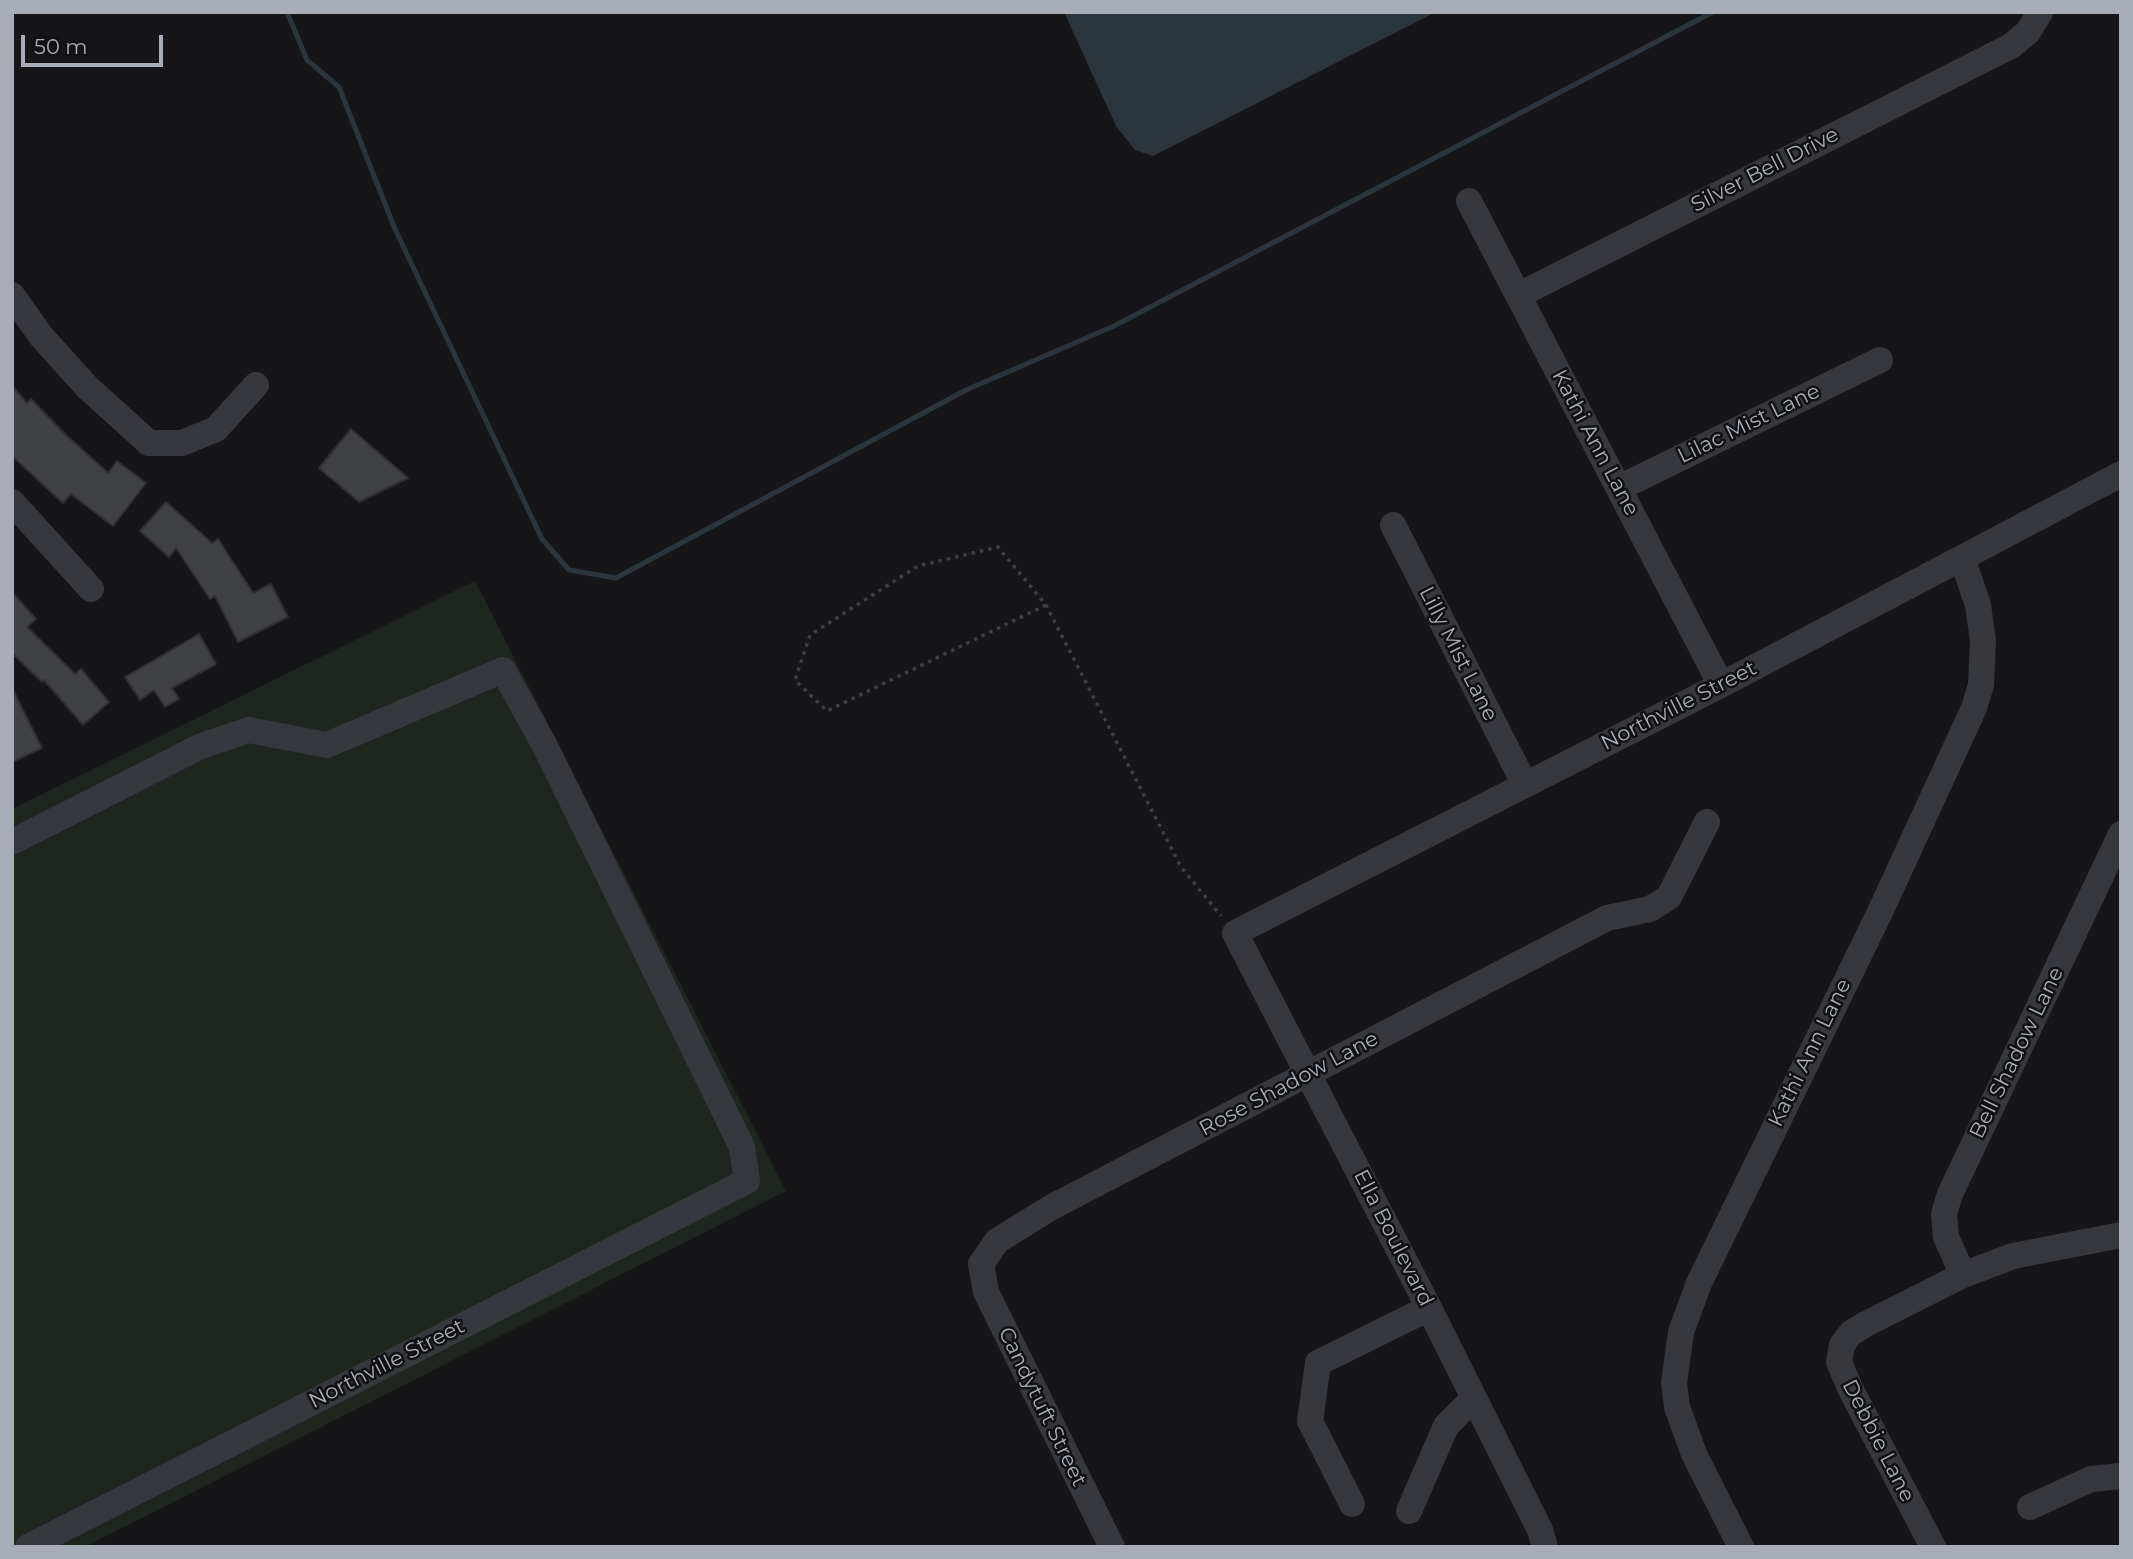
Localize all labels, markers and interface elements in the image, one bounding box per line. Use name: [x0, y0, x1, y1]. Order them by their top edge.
scale bar: [24, 21, 166, 65]
text: 50 m: [34, 34, 88, 59]
street label: Silver Bell Drive: [1687, 122, 1843, 218]
street label: Kathi Ann Lane: [1546, 366, 1644, 520]
street label: Lilac Mist Lane: [1674, 379, 1824, 469]
street label: Lilly Mist Lane: [1413, 582, 1503, 726]
street label: Northville Street: [1597, 656, 1761, 756]
street label: Bell Shadow Lane: [1965, 963, 2069, 1143]
street label: Kathi Ann Lane: [1763, 975, 1857, 1131]
street label: Rose Shadow Lane: [1195, 1026, 1383, 1142]
street label: Ella Boulevard: [1348, 1165, 1438, 1311]
street label: Northville Street: [305, 1314, 469, 1414]
street label: Candytuft Street: [992, 1323, 1092, 1491]
street label: Debbie Lane: [1836, 1376, 1920, 1506]

